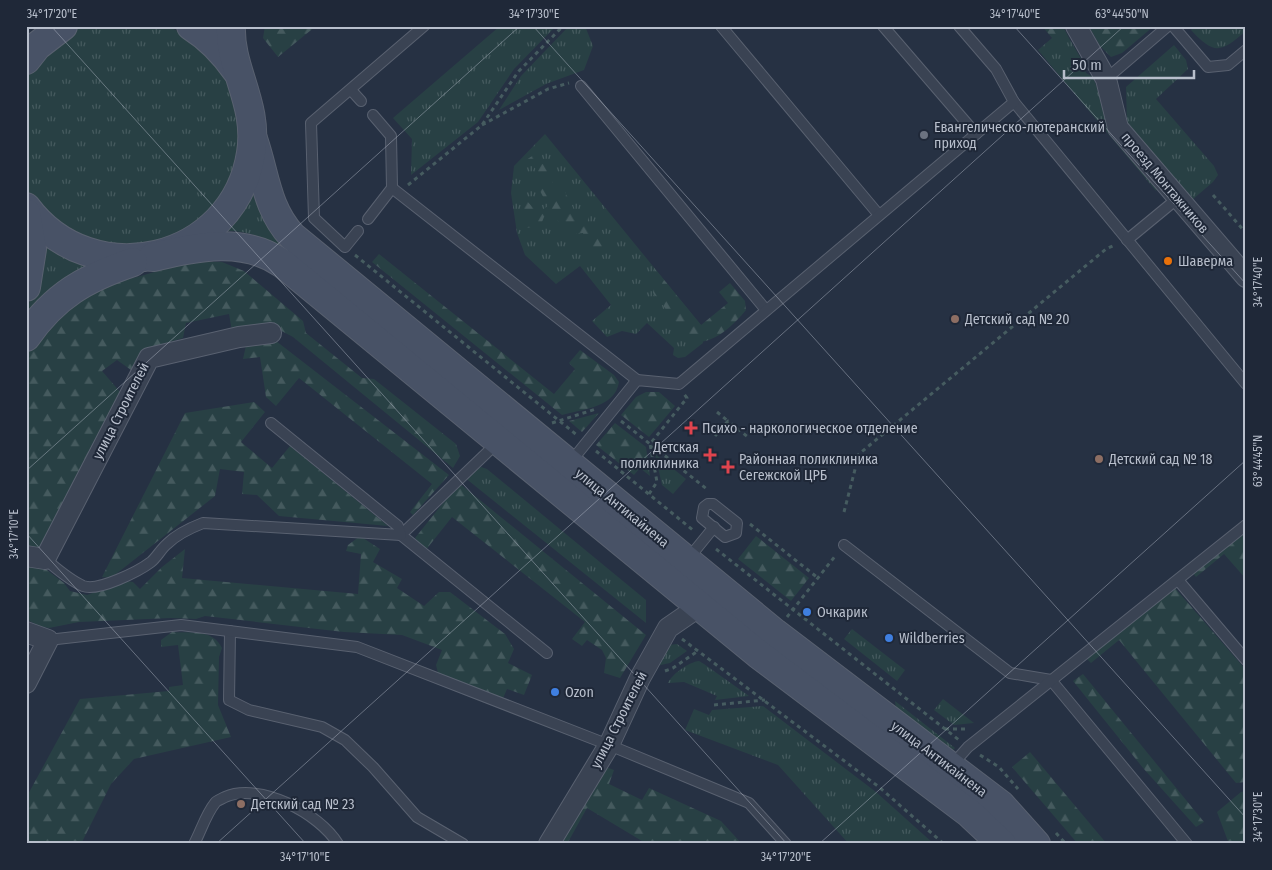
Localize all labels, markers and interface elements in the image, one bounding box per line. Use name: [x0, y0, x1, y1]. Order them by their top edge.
text: 34°17'20"E: [27, 7, 78, 21]
text: 34°17'30"E: [509, 7, 560, 21]
text: 34°17'40"E: [990, 7, 1041, 21]
text: 63°44'50"N: [1095, 7, 1149, 21]
scale bar: [1064, 48, 1194, 80]
text: 50 m: [1072, 56, 1102, 74]
place label: Евангелическо-лютеранский приход: [934, 119, 1105, 152]
marker: Евангелическо-лютеранский приход: [918, 129, 930, 141]
street label: проезд Монтажников: [1118, 129, 1212, 237]
place label: Шаверма: [1178, 253, 1233, 270]
marker: Шаверма: [1162, 255, 1174, 267]
text: 34°17'40"E: [1251, 256, 1265, 307]
place label: Детский сад № 20: [964, 311, 1070, 328]
marker: Детский сад № 20: [949, 313, 961, 325]
street label: улица Строителей: [89, 360, 153, 462]
place label: Психо - наркологическое отделение: [702, 420, 918, 437]
marker: Психо - наркологическое отделение: [684, 421, 698, 435]
text: 63°44'45"N: [1251, 435, 1265, 487]
place label: Детская поликлиника: [620, 439, 699, 472]
marker: Детская поликлиника: [703, 448, 717, 462]
place label: Районная поликлиника Сегежской ЦРБ: [739, 451, 878, 484]
place label: Детский сад № 18: [1108, 451, 1213, 468]
marker: Детский сад № 18: [1093, 453, 1105, 465]
marker: Районная поликлиника Сегежской ЦРБ: [721, 460, 735, 474]
street label: улица Антикайнена: [572, 465, 672, 551]
text: 34°17'10"E: [7, 509, 21, 559]
place label: Очкарик: [817, 604, 868, 621]
marker: Очкарик: [801, 606, 813, 618]
place label: Wildberries: [899, 630, 965, 647]
marker: Wildberries: [883, 632, 895, 644]
street label: улица Строителей: [587, 669, 651, 771]
place label: Ozon: [565, 684, 594, 701]
marker: Ozon: [549, 686, 561, 698]
street label: улица Антикайнена: [888, 717, 990, 801]
text: 34°17'30"E: [1251, 791, 1265, 842]
place label: Детский сад № 23: [250, 796, 355, 813]
marker: Детский сад № 23: [235, 798, 247, 810]
text: 34°17'10"E: [280, 850, 330, 864]
text: 34°17'20"E: [761, 850, 812, 864]

